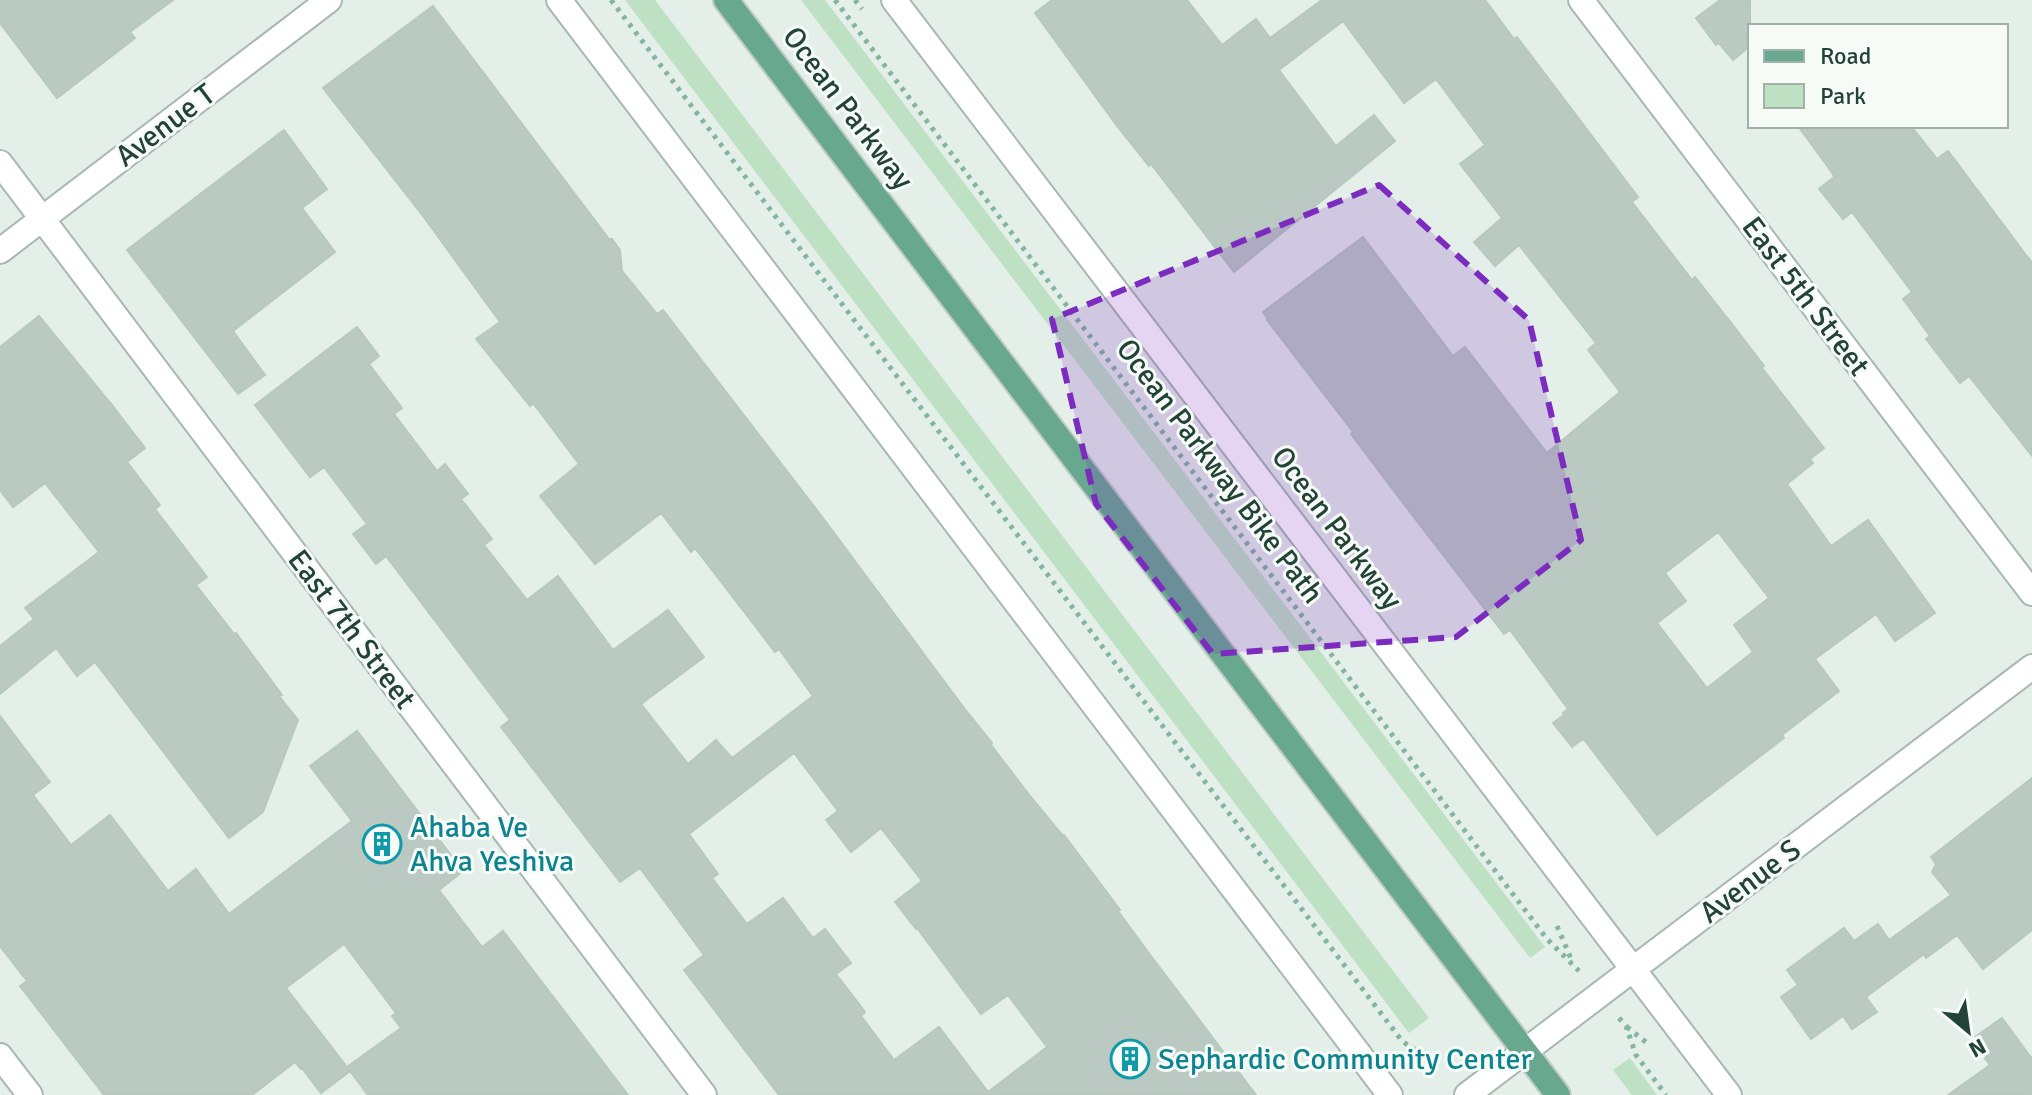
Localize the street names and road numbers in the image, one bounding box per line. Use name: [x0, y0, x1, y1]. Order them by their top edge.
street label: Ocean Parkway: [774, 19, 921, 197]
street label: Avenue T: [108, 76, 223, 175]
street label: East 5th Street: [1734, 209, 1878, 383]
street label: Ocean Parkway Bike Path: [1108, 332, 1331, 611]
street label: Ocean Parkway: [1263, 439, 1410, 617]
street label: East 7th Street: [280, 542, 424, 716]
street label: Avenue S: [1692, 831, 1808, 931]

